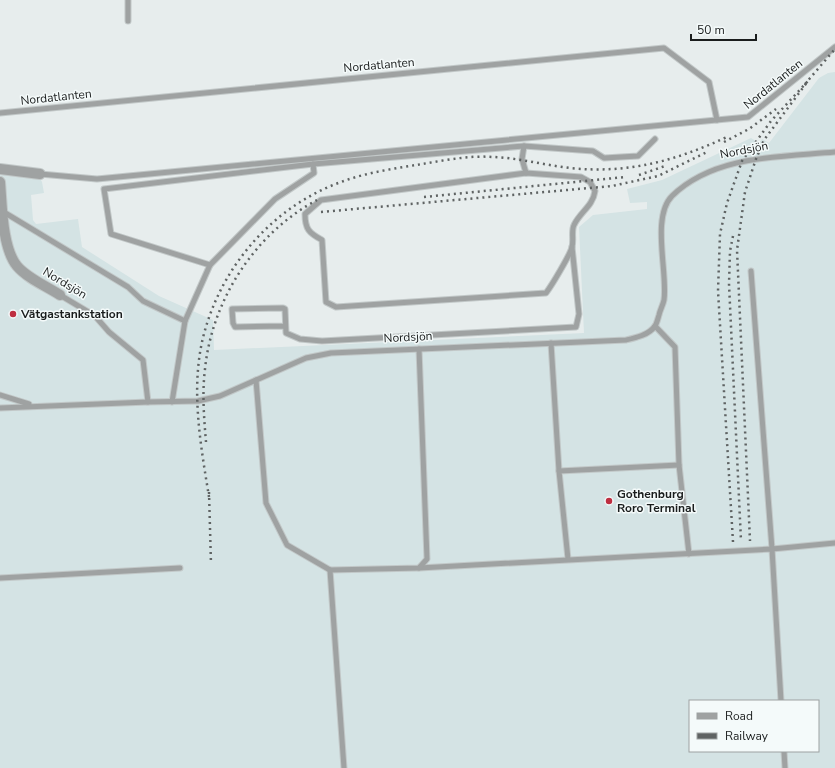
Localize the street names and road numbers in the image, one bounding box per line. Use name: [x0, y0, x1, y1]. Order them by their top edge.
street label: Nordatlanten: [343, 54, 415, 76]
street label: Nordatlanten: [740, 55, 806, 113]
street label: Nordatlanten: [20, 85, 92, 109]
street label: Nordsjön: [718, 137, 770, 163]
street label: Nordsjön: [40, 264, 90, 302]
street label: Nordsjön: [383, 328, 433, 346]

